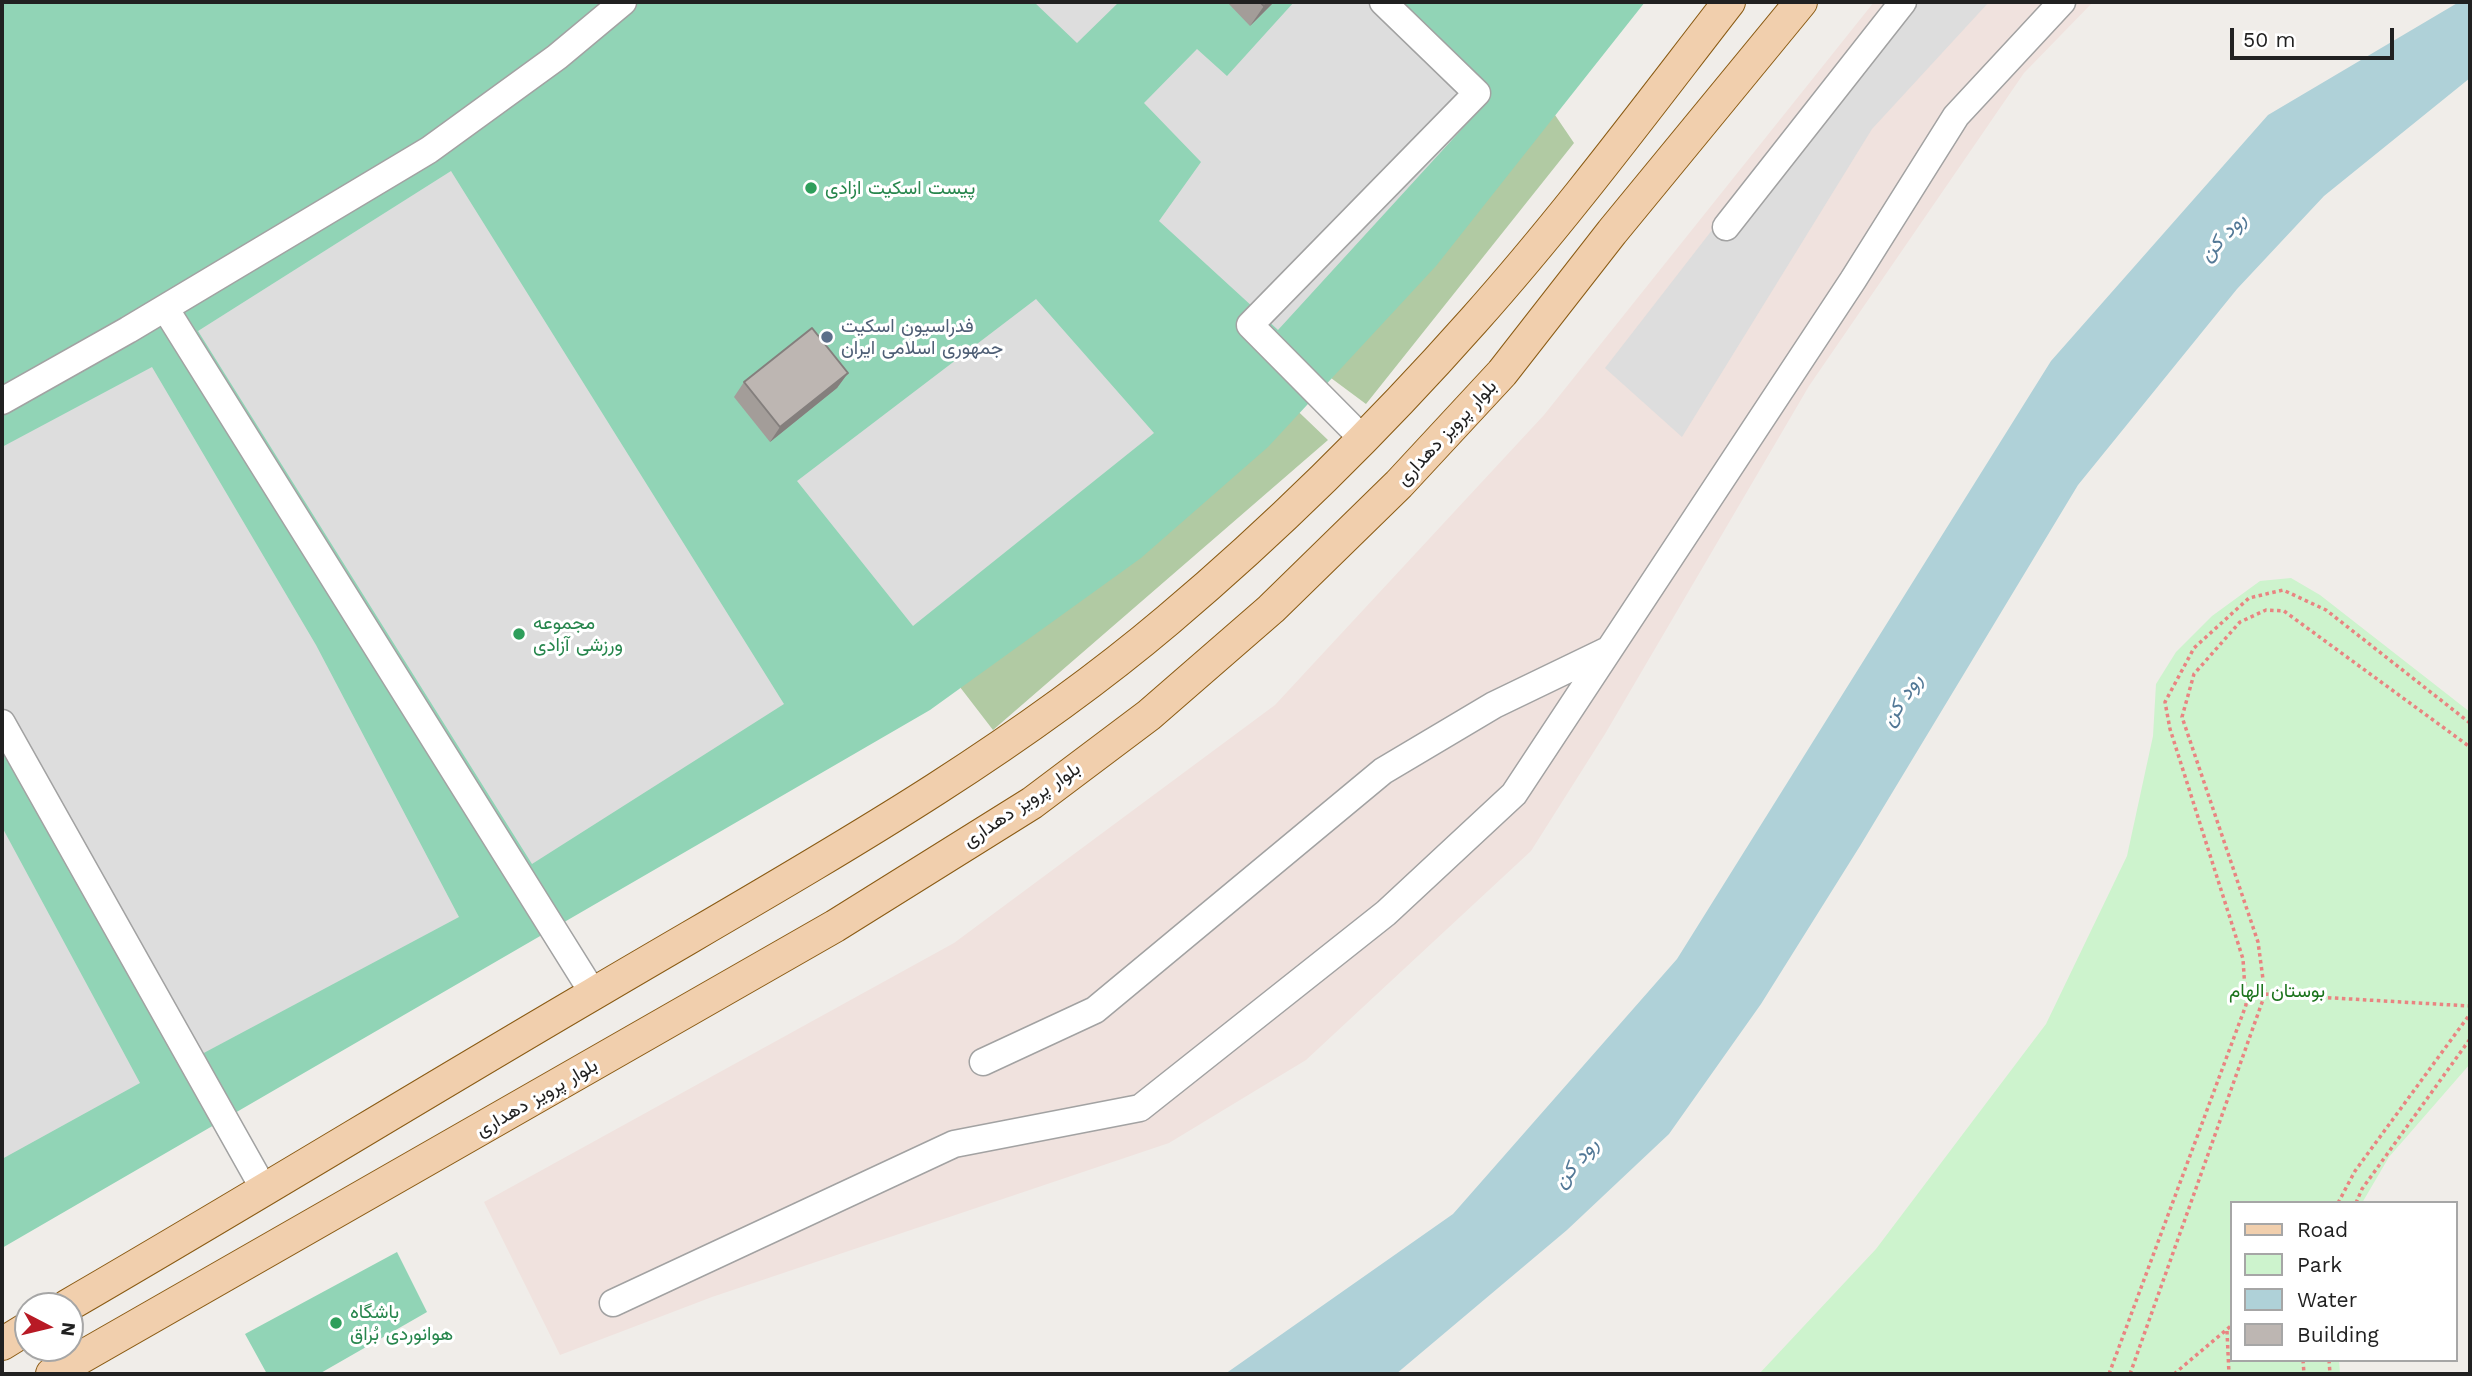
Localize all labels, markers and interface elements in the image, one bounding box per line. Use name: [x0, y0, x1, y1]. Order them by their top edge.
scale bar: [2234, 14, 2398, 58]
text: 50 m: [2243, 27, 2295, 52]
place label: پیست اسکیت ازادی: [825, 177, 975, 199]
marker: پیست اسکیت ازادی: [803, 180, 819, 196]
water label: رود کن: [2194, 207, 2252, 267]
place label: فدراسیون اسکیت جمهوری اسلامی ایران: [841, 315, 1003, 359]
marker: فدراسیون اسکیت جمهوری اسلامی ایران: [819, 329, 835, 345]
street label: بلوار پرویز دهداری: [1392, 375, 1502, 491]
place label: مجموعه ورزشی آزادی: [533, 612, 623, 656]
marker: مجموعه ورزشی آزادی: [511, 626, 527, 642]
water label: رود کن: [1876, 669, 1928, 731]
street label: بلوار پرویز دهداری: [959, 757, 1085, 853]
park label: بوستان الهام: [2229, 980, 2325, 1002]
street label: بلوار پرویز دهداری: [472, 1054, 602, 1142]
water label: رود کن: [1548, 1133, 1604, 1193]
legend: [2230, 1201, 2458, 1362]
text: Road: [2297, 1217, 2348, 1242]
text: Park: [2297, 1252, 2342, 1277]
text: Water: [2297, 1287, 2357, 1312]
north arrow: [14, 1292, 84, 1362]
place label: باشگاه هوانوردی بُراق: [350, 1301, 453, 1345]
marker: باشگاه هوانوردی بُراق: [328, 1315, 344, 1331]
text: N: [56, 1321, 81, 1338]
text: Building: [2297, 1322, 2379, 1347]

